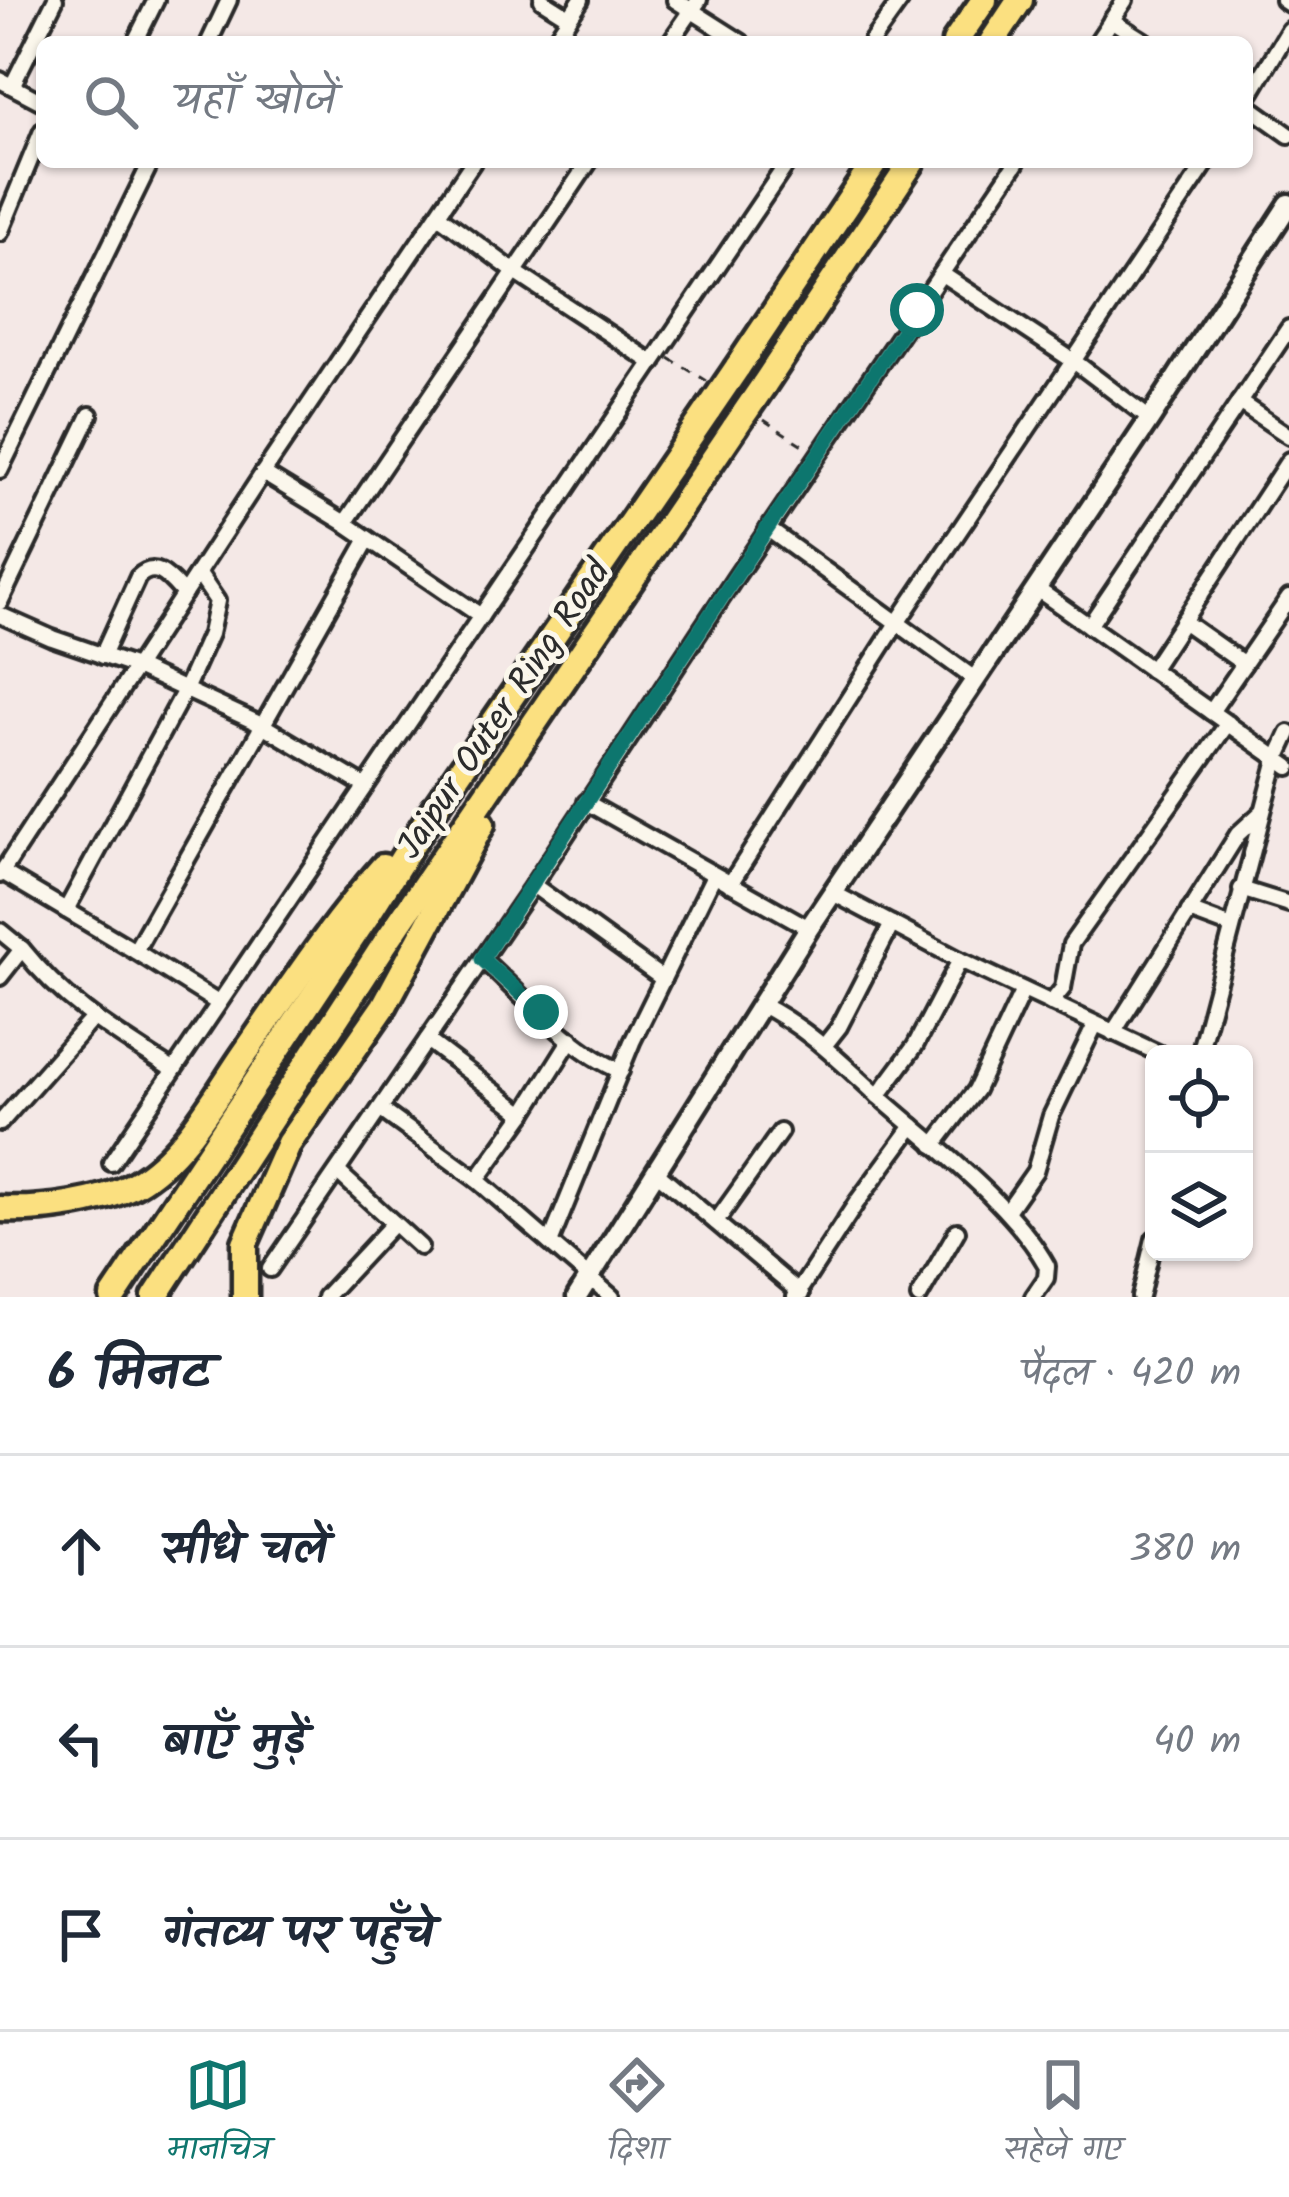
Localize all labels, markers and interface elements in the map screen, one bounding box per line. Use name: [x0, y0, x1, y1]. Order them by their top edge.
search box: [36, 36, 1253, 168]
text: यहाँ खोजें: [174, 66, 336, 138]
icon: search: [78, 69, 144, 135]
route start: [890, 283, 944, 337]
street label: Jaipur Outer Ring Road: [383, 547, 627, 872]
route end: [514, 985, 568, 1039]
map controls: [1145, 1045, 1253, 1261]
button: locate: [1145, 1045, 1253, 1153]
button: layers: [1145, 1153, 1253, 1261]
text: 6 मिनट: [48, 1335, 211, 1416]
text: पैदल · 420 m: [1021, 1344, 1241, 1406]
text: सीधे चलें: [162, 1515, 327, 1587]
icon: ahead: [48, 1518, 114, 1584]
text: 380 m: [1129, 1520, 1241, 1582]
text: बाएँ मुड़ें: [162, 1707, 306, 1779]
icon: left: [48, 1710, 114, 1776]
text: 40 m: [1153, 1712, 1241, 1774]
text: गंतव्य पर पहुँचे: [162, 1899, 434, 1971]
icon: arrive: [48, 1902, 114, 1968]
tab: मानचित्र: [167, 2052, 270, 2177]
tab: दिशा: [604, 2052, 670, 2177]
tab: सहेजे गए: [1004, 2052, 1122, 2177]

